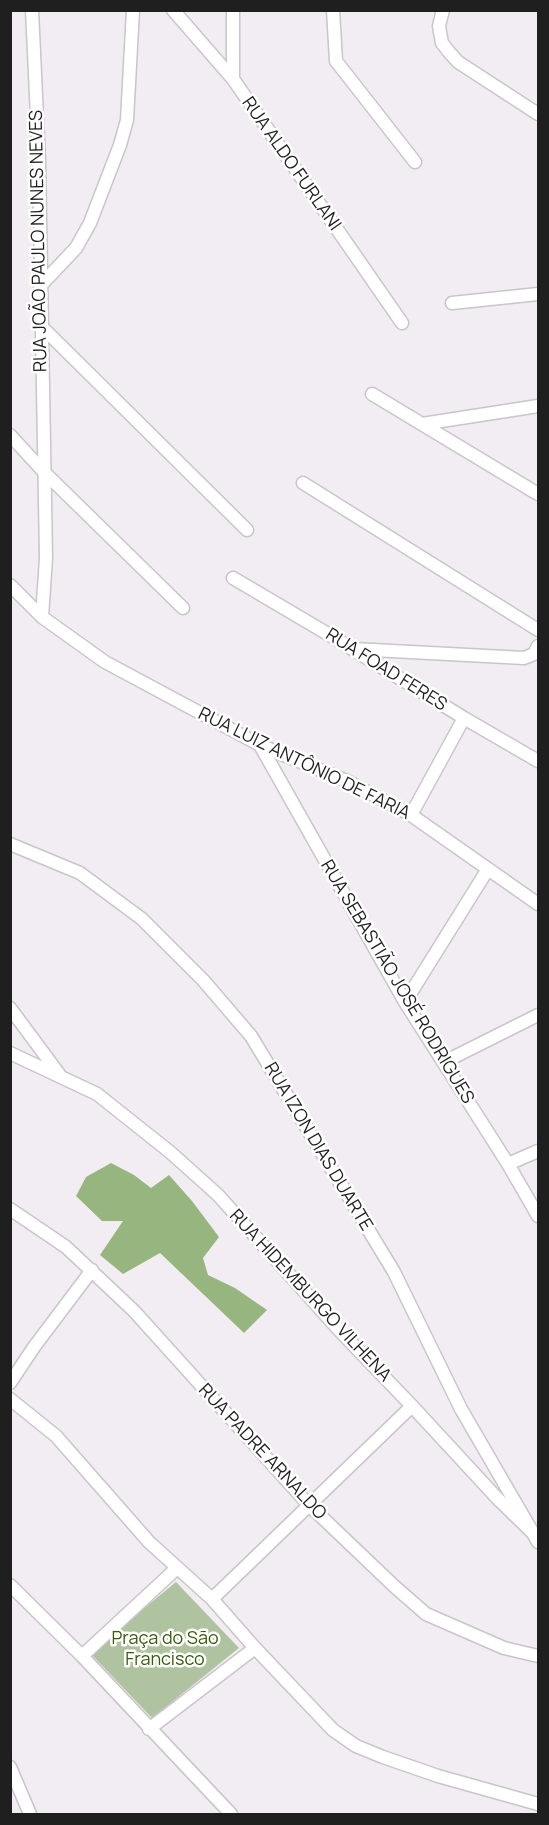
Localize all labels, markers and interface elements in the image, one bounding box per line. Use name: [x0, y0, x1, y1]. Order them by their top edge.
street label: RUA ALDO FURLANI: [237, 93, 345, 235]
street label: RUA JOÃO PAULO NUNES NEVES: [26, 110, 52, 372]
street label: RUA FOAD FERES: [321, 624, 451, 716]
street label: RUA LUIZ ANTÔNIO DE FARIA: [195, 703, 413, 825]
street label: RUA SEBASTIÃO JOSÉ RODRIGUES: [316, 856, 478, 1108]
street label: RUA IZON DIAS DUARTE: [259, 1059, 377, 1235]
street label: RUA HIDEMBURGO VILHENA: [225, 1206, 395, 1386]
street label: RUA PADRE ARNALDO: [193, 1380, 331, 1524]
park label: Praça do São Francisco: [111, 1628, 219, 1670]

